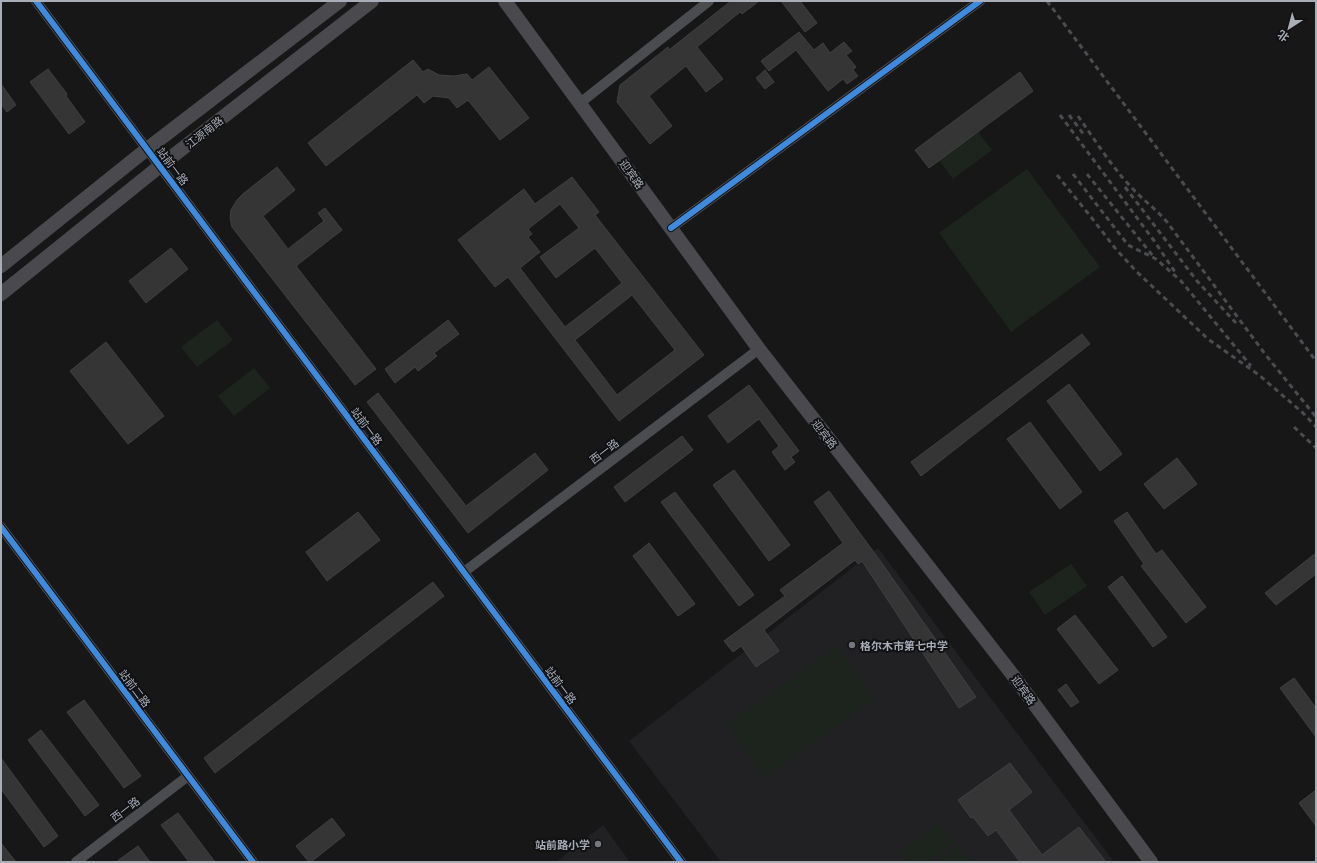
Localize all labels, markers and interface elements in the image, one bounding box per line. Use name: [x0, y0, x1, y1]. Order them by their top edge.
north arrow: [1269, 8, 1309, 48]
text: 北: [1275, 28, 1291, 45]
street label: 江源南路: [183, 113, 225, 151]
street label: 站前一路: [155, 145, 191, 187]
street label: 迎宾路: [617, 157, 647, 191]
street label: 站前一路: [349, 405, 385, 447]
street label: 迎宾路: [810, 417, 840, 451]
street label: 西一路: [587, 436, 621, 466]
place label: 格尔木市第七中学: [860, 639, 948, 652]
marker: 格尔木市第七中学: [847, 640, 857, 650]
street label: 站前一路: [543, 664, 579, 706]
street label: 站前二路: [117, 667, 153, 709]
street label: 迎宾路: [1009, 673, 1039, 707]
street label: 西一路: [108, 794, 142, 824]
place label: 站前路小学: [535, 838, 590, 851]
marker: 站前路小学: [593, 839, 603, 849]

